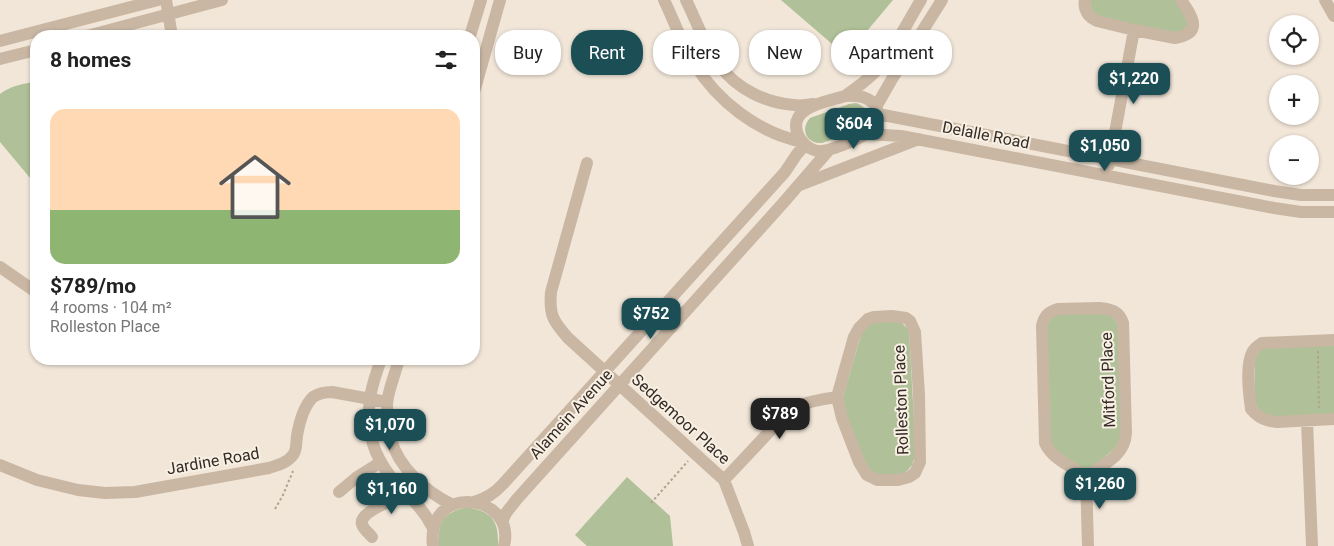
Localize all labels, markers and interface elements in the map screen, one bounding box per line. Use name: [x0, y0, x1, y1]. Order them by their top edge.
map controls: [1269, 15, 1319, 185]
button: locate: [1269, 15, 1319, 65]
chip: Buy: [495, 30, 561, 75]
chip: Rent: [571, 30, 643, 75]
chip: Filters: [653, 30, 739, 75]
chip: New: [749, 30, 821, 75]
chip: Apartment: [831, 30, 952, 75]
icon: filters: [432, 46, 460, 74]
text: 8 homes: [50, 48, 131, 72]
pin: $1,220: [1093, 62, 1175, 105]
text: $1,220: [1109, 69, 1159, 88]
button: +: [1269, 75, 1319, 125]
pin: $604: [824, 108, 884, 150]
text: $604: [836, 114, 872, 133]
street label: Delalle Road: [941, 117, 1031, 153]
pin: $1,050: [1064, 130, 1146, 172]
button: −: [1269, 135, 1319, 185]
text: $1,050: [1080, 136, 1130, 155]
icon: home: [210, 142, 300, 232]
text: $789/mo: [50, 274, 136, 298]
text: 4 rooms · 104 m²: [50, 298, 172, 317]
pin: $752: [621, 298, 681, 340]
text: $752: [633, 304, 669, 323]
text: Rolleston Place: [50, 317, 160, 336]
street label: Mitford Place: [1097, 332, 1119, 428]
street label: Rolleston Place: [890, 345, 912, 455]
street label: Alamein Avenue: [526, 365, 616, 463]
street label: Sedgemoor Place: [628, 370, 734, 468]
pin: $789: [750, 398, 810, 440]
text: $789: [762, 404, 798, 423]
pin: $1,070: [349, 408, 431, 451]
text: $1,070: [365, 415, 415, 434]
street label: Jardine Road: [165, 444, 261, 478]
pin: $1,260: [1059, 468, 1141, 510]
pin: $1,160: [351, 472, 433, 515]
text: $1,260: [1075, 474, 1125, 493]
text: $1,160: [367, 479, 417, 498]

